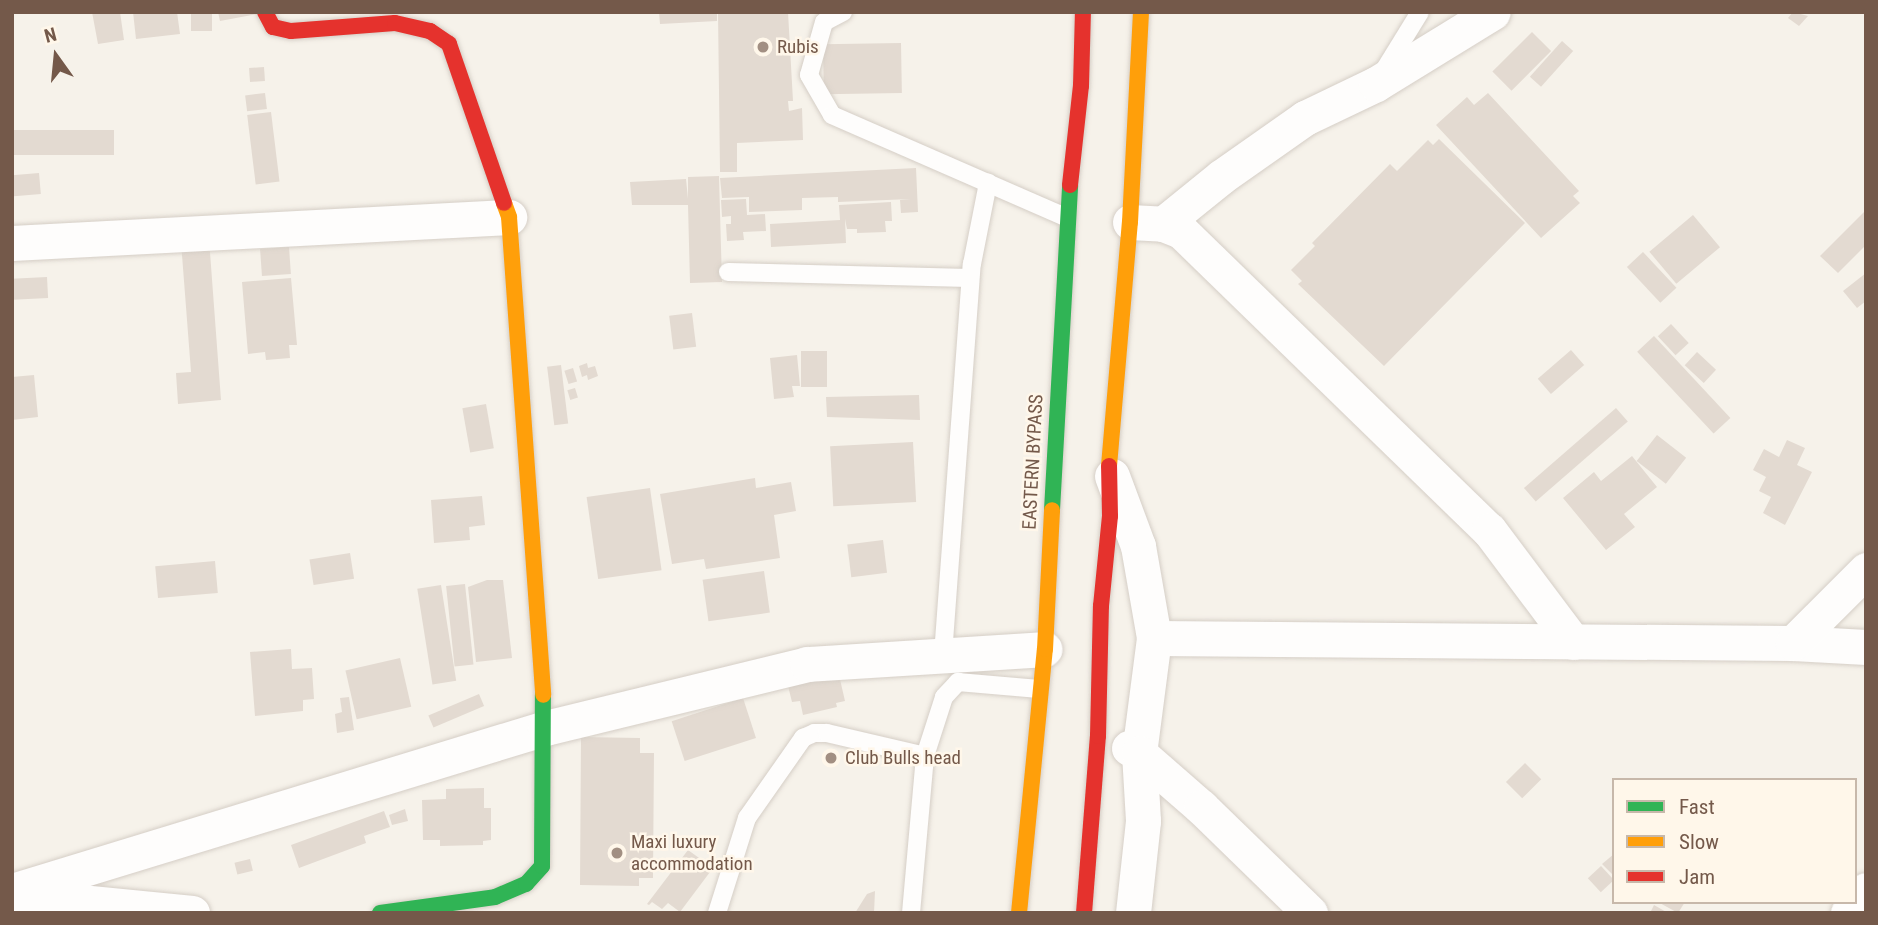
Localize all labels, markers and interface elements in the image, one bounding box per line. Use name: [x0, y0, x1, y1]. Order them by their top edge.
north arrow: [21, 21, 91, 91]
text: N: [42, 23, 59, 48]
place label: Rubis: [777, 36, 819, 58]
marker: Rubis: [755, 39, 771, 55]
street label: EASTERN BYPASS: [1018, 394, 1048, 530]
place label: Club Bulls head: [845, 747, 961, 769]
marker: Club Bulls head: [823, 750, 839, 766]
legend: [1612, 778, 1857, 904]
text: Fast: [1679, 795, 1715, 819]
text: Slow: [1679, 830, 1719, 854]
place label: Maxi luxury accommodation: [631, 831, 753, 875]
marker: Maxi luxury accommodation: [609, 845, 625, 861]
text: Jam: [1679, 865, 1715, 889]

